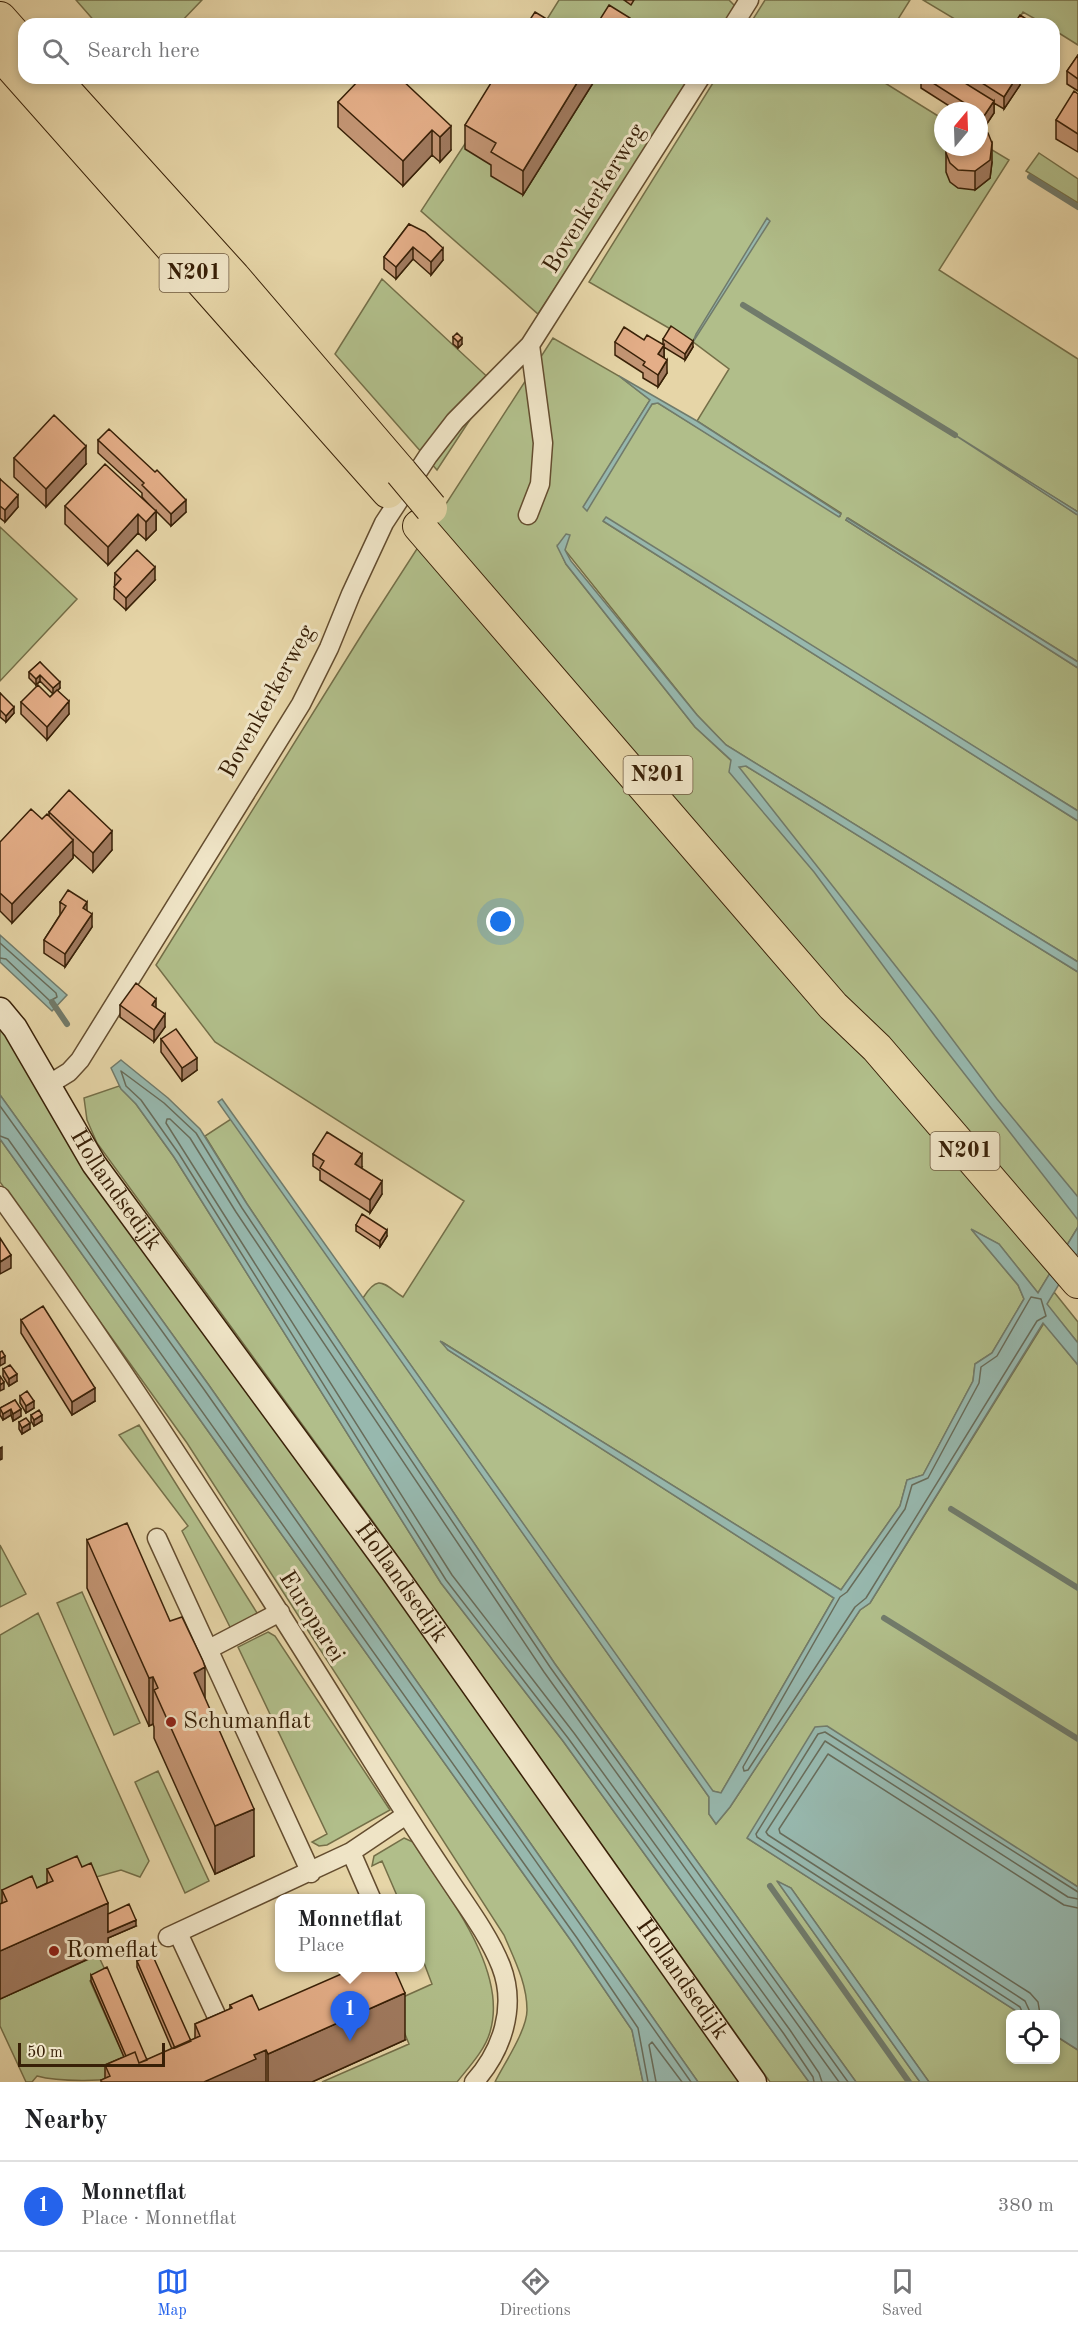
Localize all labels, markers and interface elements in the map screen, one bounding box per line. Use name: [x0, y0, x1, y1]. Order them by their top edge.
search box: [18, 18, 1060, 84]
icon: search: [39, 35, 72, 68]
text: Search here: [87, 40, 200, 62]
north arrow: [934, 102, 988, 156]
street label: Bovenkerkerweg: [539, 120, 651, 278]
road number: N201: [160, 254, 228, 292]
street label: Bovenkerkerweg: [216, 621, 320, 783]
road number: N201: [624, 756, 692, 794]
your location: [486, 907, 515, 936]
street label: Hollandsedijk: [65, 1125, 165, 1255]
road number: N201: [930, 1132, 1000, 1170]
street label: Hollandsedijk: [350, 1518, 452, 1648]
street label: Europarei: [274, 1567, 348, 1667]
place label: Schumanflat: [183, 1710, 311, 1734]
marker: Schumanflat: [164, 1715, 178, 1729]
popup: [275, 1894, 425, 1972]
text: Monnetflat: [297, 1909, 403, 1931]
street label: Hollandsedijk: [631, 1915, 732, 2044]
text: Place: [297, 1936, 344, 1956]
place label: Romeflat: [66, 1939, 158, 1963]
marker: Romeflat: [47, 1944, 61, 1958]
pin: 1: [330, 1992, 370, 2041]
map controls: [1006, 2010, 1060, 2064]
button: locate: [1006, 2010, 1060, 2064]
scale bar: [18, 2040, 165, 2068]
text: 50 m: [27, 2045, 63, 2061]
text: Nearby: [24, 2108, 108, 2134]
text: Monnetflat: [81, 2182, 186, 2204]
text: 1: [38, 2196, 49, 2216]
text: 380 m: [998, 2196, 1054, 2216]
text: Place · Monnetflat: [81, 2209, 237, 2229]
tab: Map: [156, 2265, 189, 2321]
tab: Directions: [500, 2265, 571, 2321]
tab: Saved: [882, 2265, 922, 2321]

